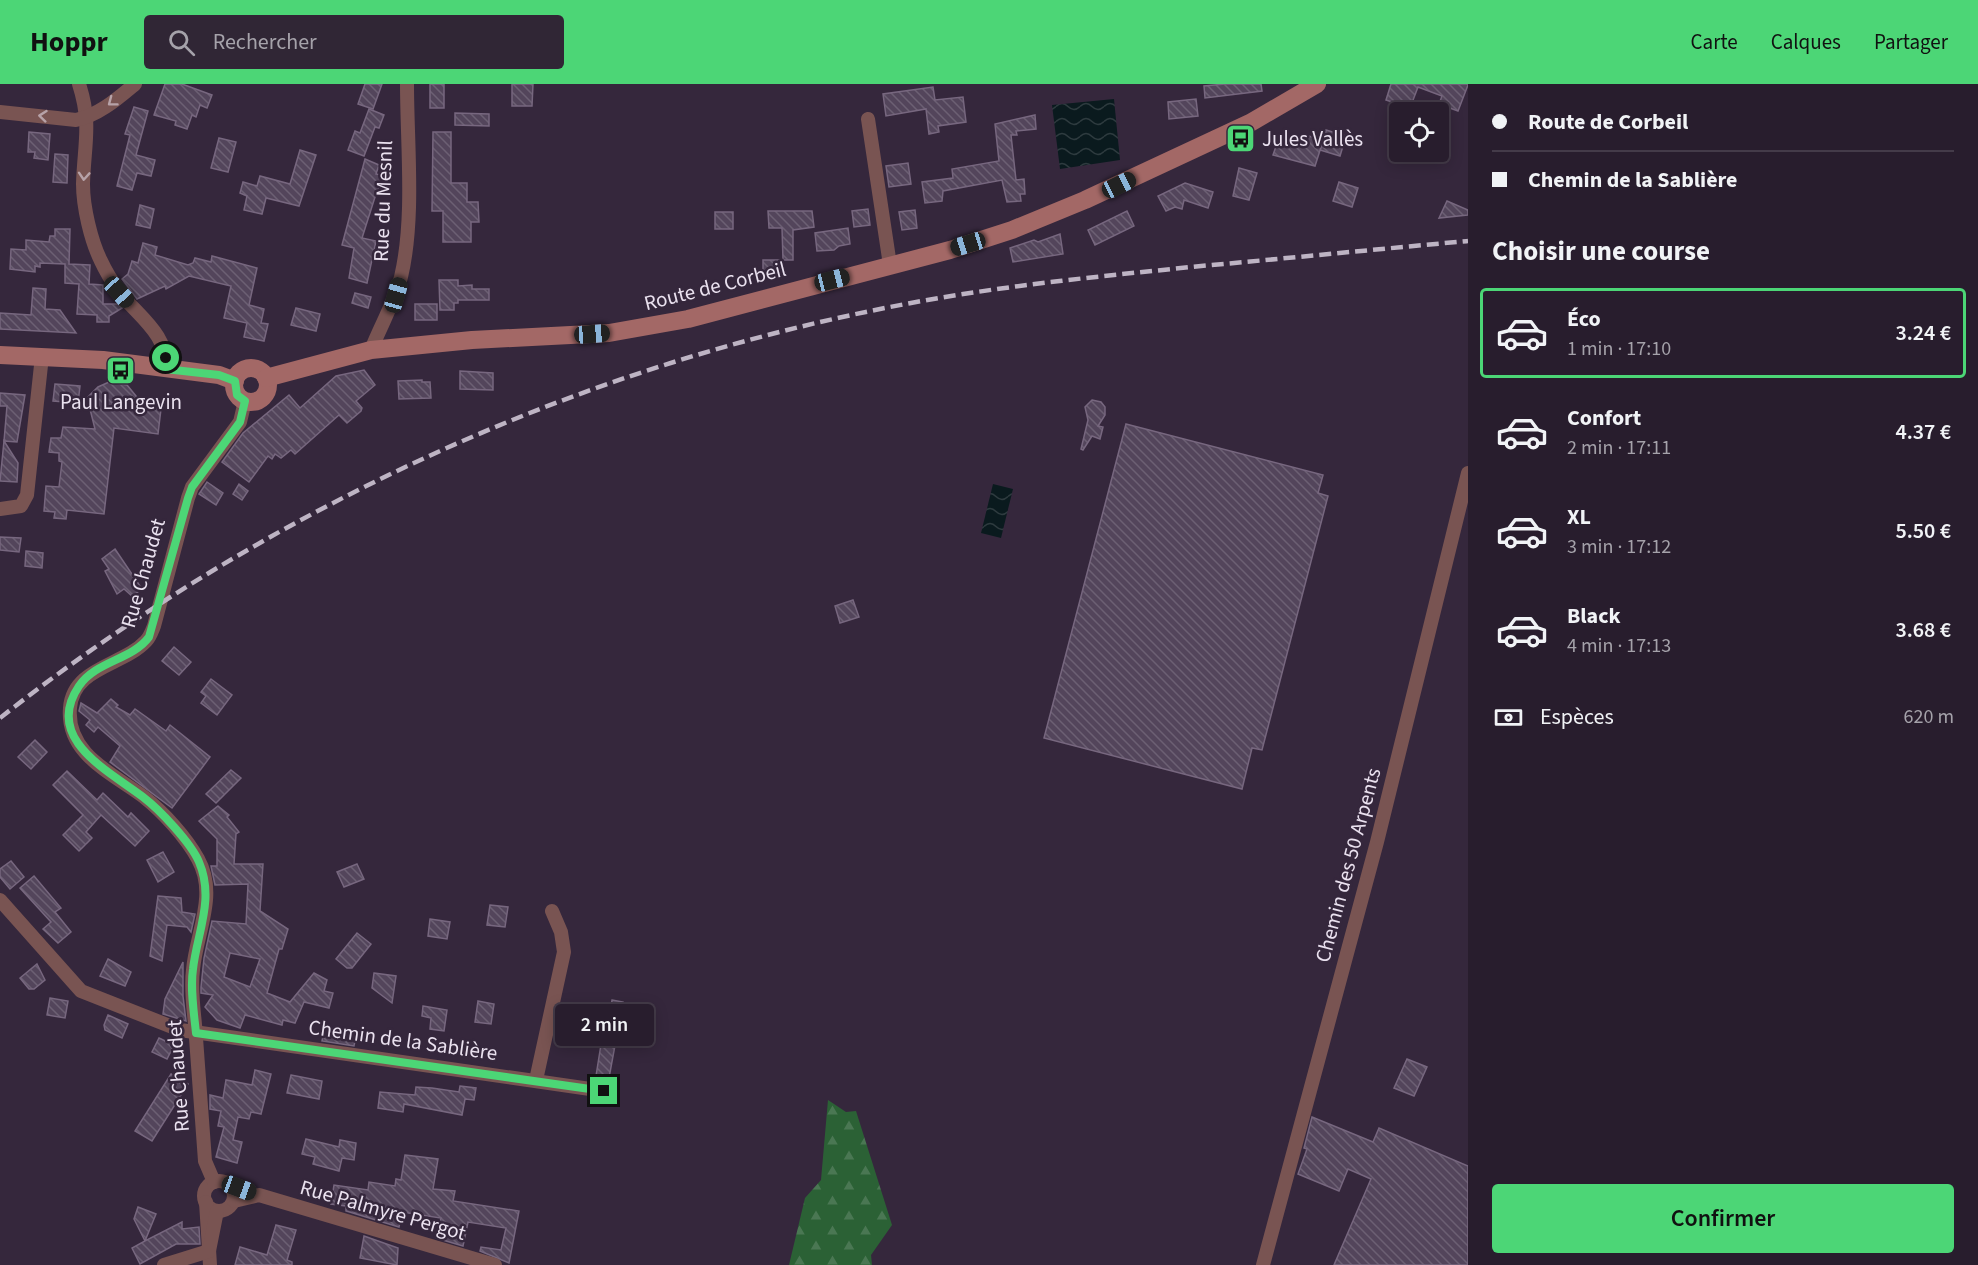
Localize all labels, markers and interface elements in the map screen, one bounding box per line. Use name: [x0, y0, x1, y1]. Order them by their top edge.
search box: [144, 15, 564, 69]
text: Hoppr: [30, 22, 108, 62]
icon: search: [165, 26, 198, 59]
text: Rechercher: [213, 26, 317, 58]
text: Carte: [1691, 27, 1738, 57]
text: Calques: [1771, 27, 1841, 57]
text: Partager: [1874, 27, 1948, 57]
one-way arrow: [108, 95, 119, 106]
map controls: [1389, 102, 1449, 162]
button: locate: [1389, 102, 1449, 162]
text: Route de Corbeil: [1528, 106, 1688, 138]
one-way arrow: [39, 110, 48, 123]
bus stop icon: Jules Vallès: [1225, 123, 1257, 155]
place label: Jules Vallès: [1262, 124, 1363, 154]
street label: Rue du Mesnil: [366, 140, 400, 262]
text: Chemin de la Sablière: [1528, 164, 1738, 196]
car: [1099, 169, 1139, 201]
one-way arrow: [78, 171, 91, 180]
car: [948, 230, 988, 258]
text: Choisir une course: [1492, 232, 1710, 271]
street label: Route de Corbeil: [641, 254, 789, 318]
car: [812, 267, 852, 293]
car: [100, 273, 138, 311]
car: [382, 275, 410, 315]
text: Éco: [1567, 303, 1601, 335]
icon: car: [1495, 306, 1549, 360]
text: 3.24 €: [1895, 317, 1951, 349]
car: [573, 324, 611, 344]
text: 1 min · 17:10: [1567, 335, 1671, 363]
route start: [152, 344, 179, 371]
bus stop icon: Paul Langevin: [105, 355, 137, 387]
place label: Paul Langevin: [60, 387, 182, 417]
text: Confort: [1567, 402, 1641, 434]
icon: car: [1495, 405, 1549, 459]
text: 4.37 €: [1895, 416, 1951, 448]
text: 2 min · 17:11: [1567, 434, 1671, 462]
text: XL: [1567, 501, 1591, 533]
icon: car: [1495, 504, 1549, 558]
street label: Rue Chaudet: [113, 515, 173, 631]
text: 5.50 €: [1895, 515, 1951, 547]
text: 3 min · 17:12: [1567, 533, 1671, 561]
text: Black: [1567, 600, 1621, 632]
icon: car: [1495, 603, 1549, 657]
text: 3.68 €: [1895, 614, 1951, 646]
text: 4 min · 17:13: [1567, 632, 1671, 660]
icon: cash: [1492, 701, 1525, 734]
text: Espèces: [1540, 701, 1614, 733]
text: 620 m: [1904, 703, 1954, 731]
street label: Chemin des 50 Arpents: [1308, 764, 1388, 966]
callout: 2 min: [554, 1004, 654, 1046]
text: 2 min: [581, 1011, 628, 1039]
street label: Chemin de la Sablière: [307, 1012, 499, 1068]
street label: Rue Chaudet: [159, 1019, 197, 1133]
route end: [590, 1077, 617, 1104]
street label: Rue Palmyre Pergot: [297, 1172, 469, 1248]
car: [219, 1173, 259, 1203]
button: Confirmer: [1492, 1184, 1954, 1253]

